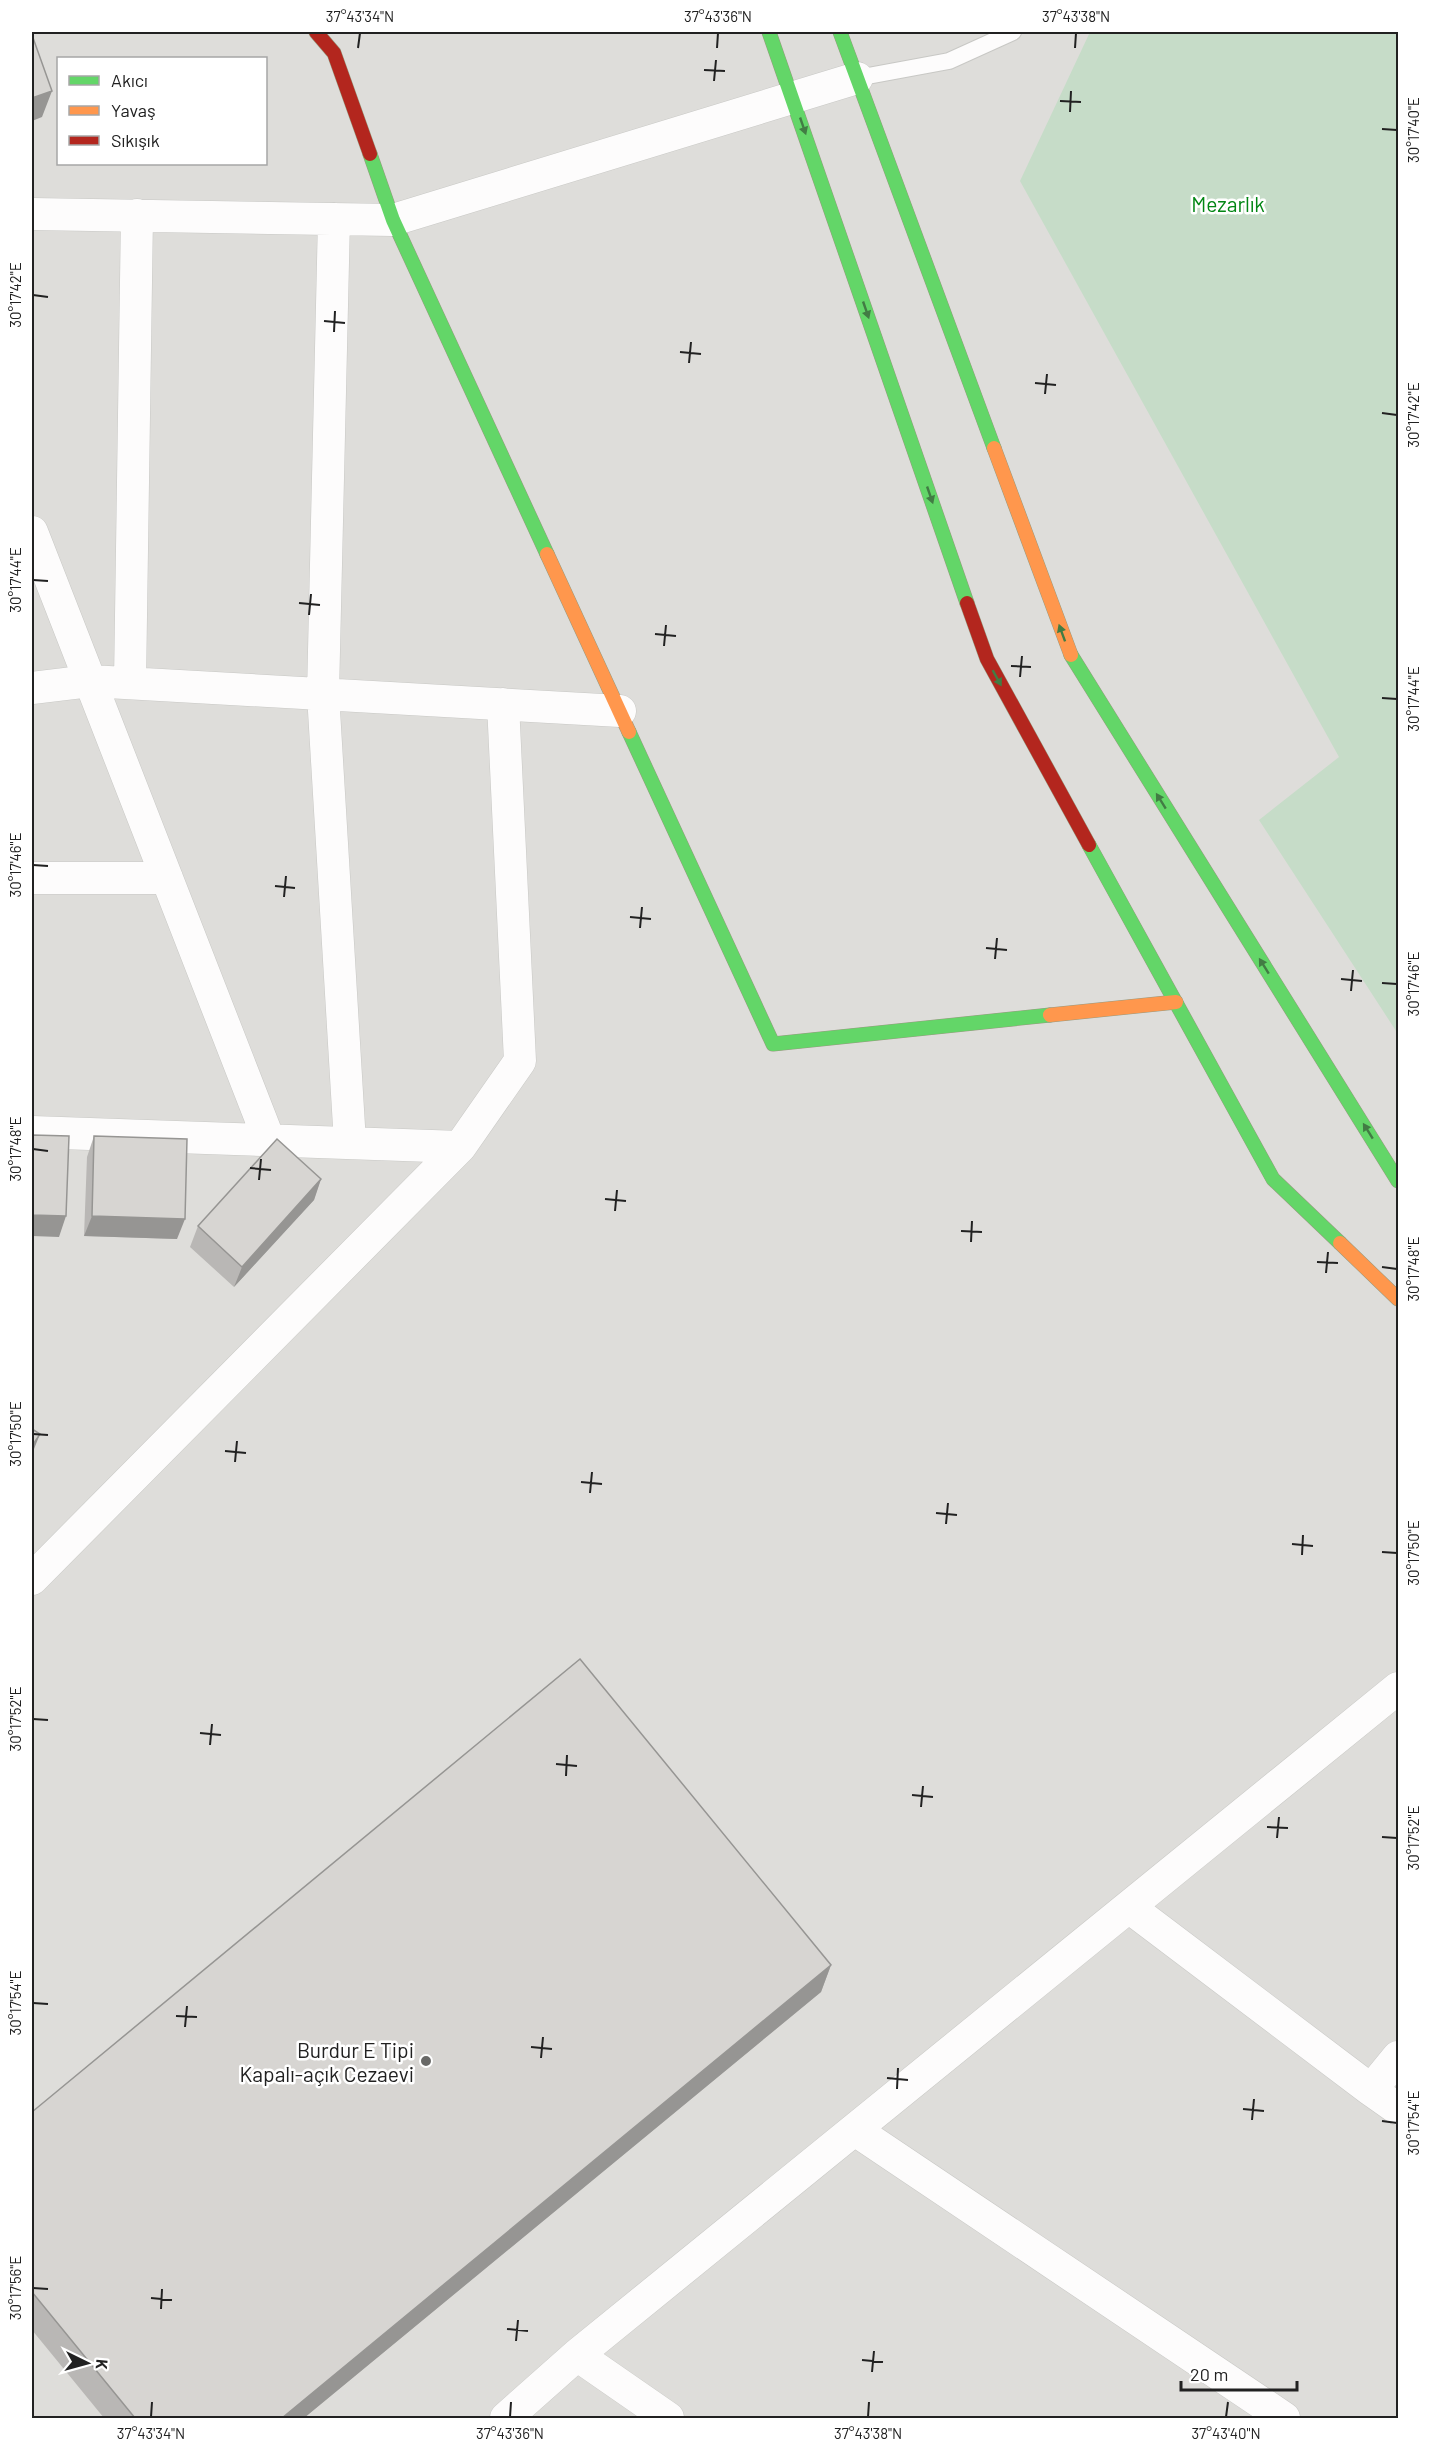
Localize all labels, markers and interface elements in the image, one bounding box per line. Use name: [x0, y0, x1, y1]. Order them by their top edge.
text: 37°43'34"N: [326, 7, 394, 25]
text: 37°43'36"N: [684, 7, 752, 25]
text: 37°43'38"N: [1042, 7, 1110, 25]
legend: [57, 57, 267, 165]
text: Akıcı: [111, 69, 148, 91]
text: 30°17'40"E: [1404, 97, 1422, 163]
text: Yavaş: [111, 99, 156, 121]
one-way arrow: [798, 117, 808, 135]
text: Sıkışık: [111, 129, 160, 151]
park label: Mezarlık: [1191, 191, 1265, 216]
text: 30°17'42"E: [6, 262, 24, 328]
one-way arrow: [862, 301, 872, 319]
text: 30°17'42"E: [1404, 382, 1422, 448]
one-way arrow: [926, 486, 935, 504]
text: 30°17'44"E: [6, 547, 24, 613]
one-way arrow: [1057, 624, 1067, 642]
text: 30°17'44"E: [1404, 666, 1422, 732]
one-way arrow: [992, 669, 1002, 686]
one-way arrow: [1155, 792, 1166, 809]
text: 30°17'46"E: [6, 832, 24, 898]
text: 30°17'46"E: [1404, 951, 1422, 1017]
one-way arrow: [1259, 958, 1270, 974]
text: 30°17'48"E: [6, 1116, 24, 1182]
one-way arrow: [1362, 1123, 1373, 1139]
text: 30°17'48"E: [1404, 1236, 1422, 1302]
text: 30°17'50"E: [6, 1401, 24, 1467]
text: 30°17'50"E: [1404, 1520, 1422, 1586]
text: 30°17'52"E: [6, 1686, 24, 1752]
text: 30°17'52"E: [1404, 1805, 1422, 1871]
text: 30°17'54"E: [6, 1970, 24, 2036]
place label: Burdur E Tipi Kapalı-açık Cezaevi: [239, 2037, 414, 2086]
marker: Burdur E Tipi Kapalı-açık Cezaevi: [419, 2054, 433, 2068]
text: 30°17'54"E: [1404, 2090, 1422, 2156]
text: 30°17'56"E: [6, 2256, 24, 2320]
north arrow: [57, 2333, 117, 2393]
scale bar: [1181, 2354, 1296, 2392]
text: K: [93, 2359, 112, 2370]
text: 20 m: [1190, 2363, 1228, 2385]
text: 37°43'34"N: [117, 2424, 185, 2442]
text: 37°43'36"N: [476, 2424, 544, 2442]
text: 37°43'38"N: [834, 2424, 902, 2442]
text: 37°43'40"N: [1191, 2424, 1261, 2442]

